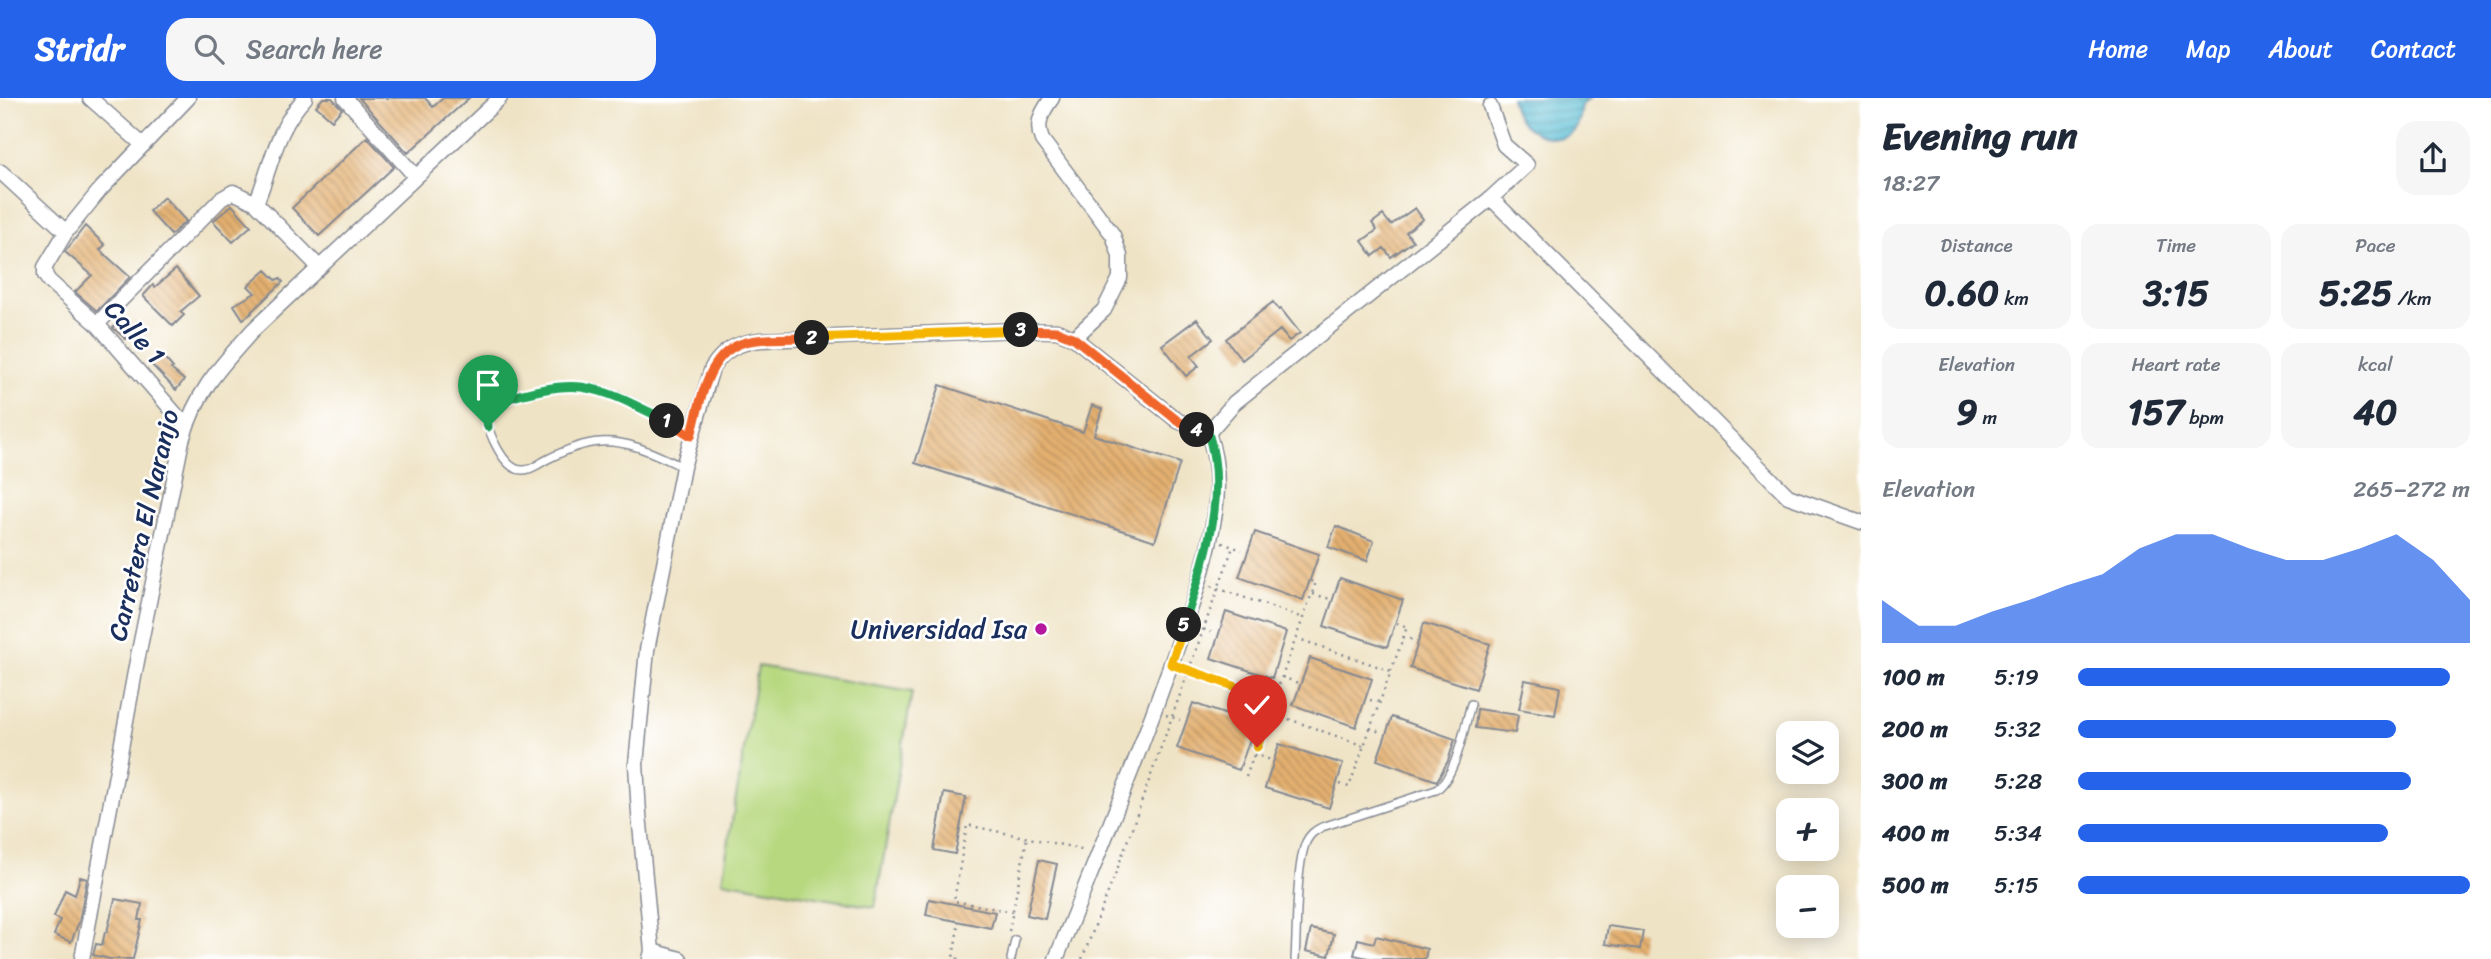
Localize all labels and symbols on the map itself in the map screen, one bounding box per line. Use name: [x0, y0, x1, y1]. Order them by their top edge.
street label: Calle 1: [93, 289, 177, 375]
pin: 3: [1004, 313, 1038, 348]
pin: 2: [794, 320, 830, 356]
pin: [458, 355, 518, 427]
pin: 1: [650, 404, 684, 438]
street label: Carretera El Naranjo: [94, 405, 192, 645]
pin: 4: [1180, 412, 1214, 448]
place label: Universidad Isa: [851, 606, 1028, 652]
pin: 5: [1166, 608, 1202, 642]
marker: Universidad Isa: [1033, 621, 1049, 637]
pin: [1227, 675, 1287, 747]

